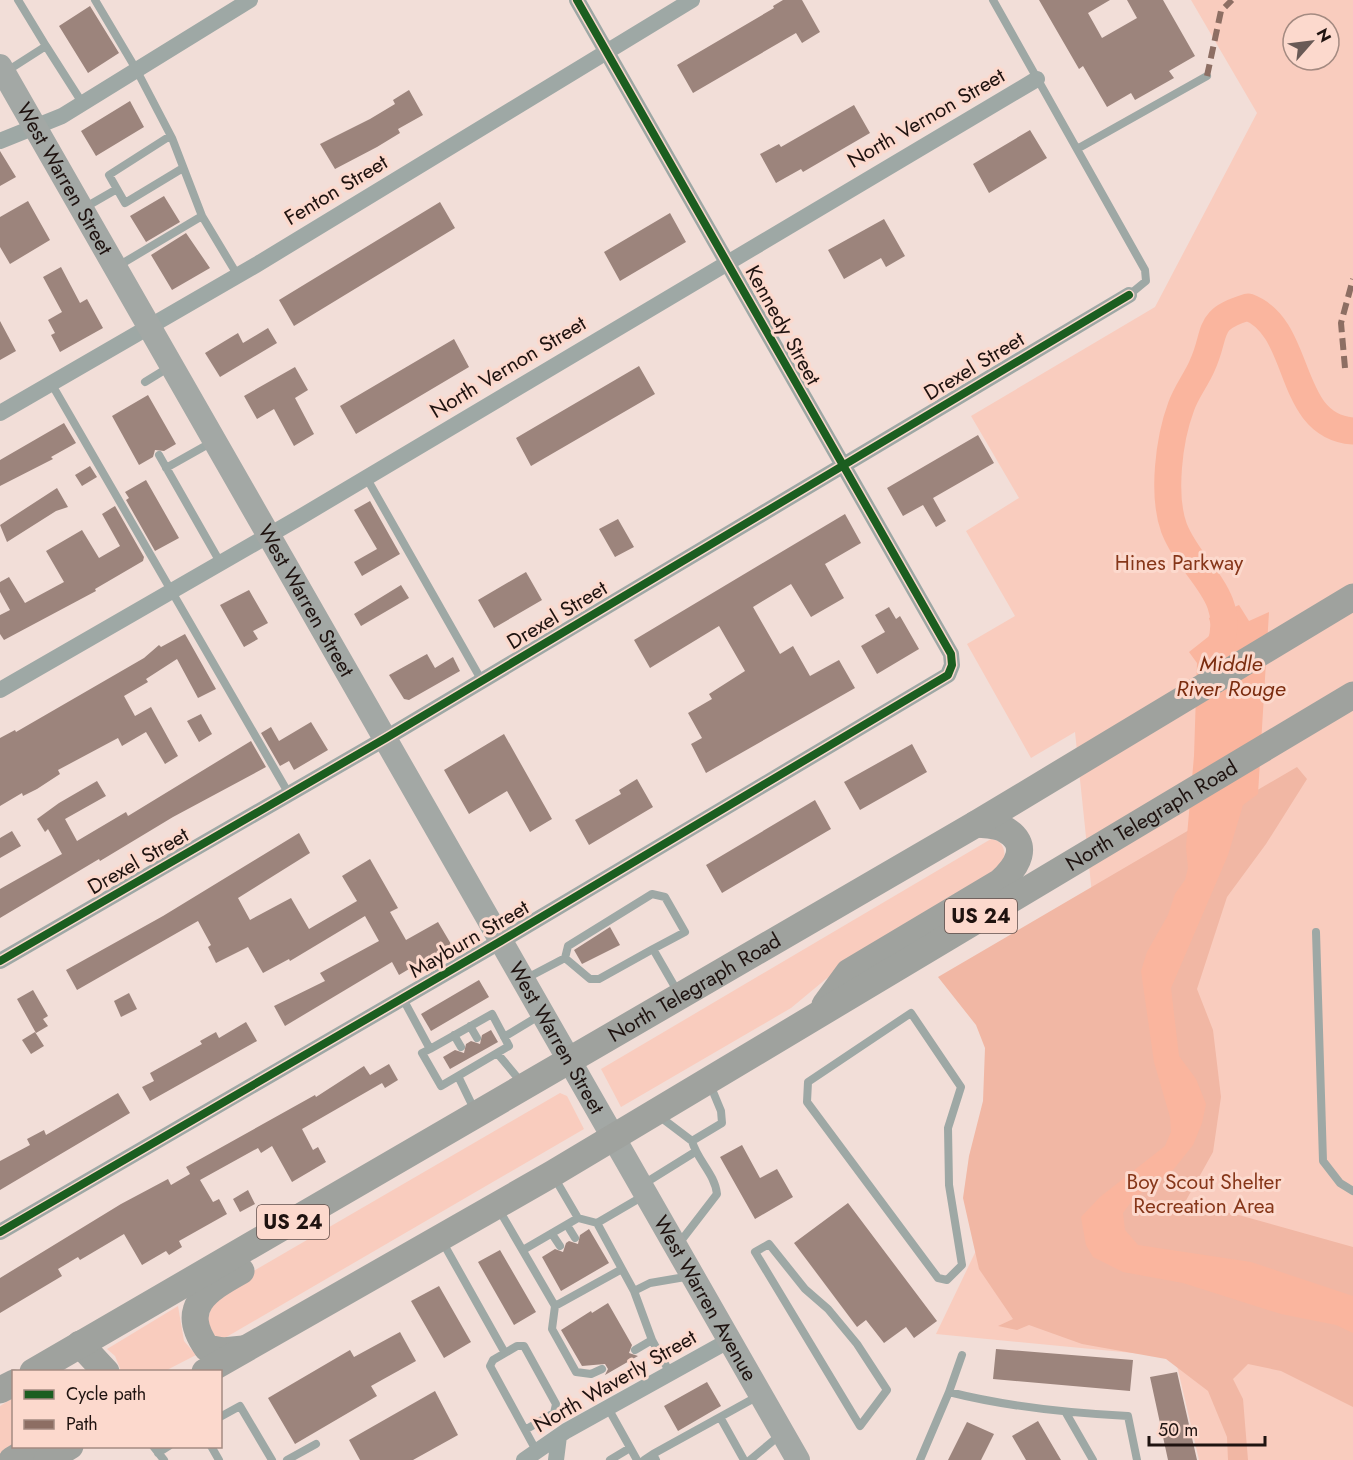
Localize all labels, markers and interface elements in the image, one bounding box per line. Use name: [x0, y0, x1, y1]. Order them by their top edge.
north arrow: [1281, 12, 1341, 72]
text: N: [1311, 24, 1337, 46]
street label: North Vernon Street: [842, 61, 1010, 175]
street label: West Warren Street: [9, 97, 120, 260]
street label: Fenton Street: [279, 147, 393, 233]
street label: Kennedy Street: [738, 260, 828, 390]
street label: North Vernon Street: [424, 308, 592, 426]
street label: Drexel Street: [918, 324, 1030, 408]
street label: West Warren Street: [251, 519, 362, 682]
park label: Hines Parkway: [1115, 548, 1244, 578]
street label: Drexel Street: [501, 573, 613, 657]
water label: Middle River Rouge: [1176, 647, 1286, 704]
street label: North Telegraph Road: [1060, 752, 1243, 879]
street label: Drexel Street: [82, 820, 194, 902]
street label: Mayburn Street: [404, 893, 534, 985]
road number: US 24: [945, 899, 1017, 933]
street label: North Telegraph Road: [602, 926, 786, 1050]
street label: West Warren Street: [501, 956, 612, 1120]
park label: Boy Scout Shelter Recreation Area: [1126, 1167, 1282, 1221]
road number: US 24: [257, 1205, 329, 1239]
street label: West Warren Avenue: [646, 1210, 765, 1387]
street label: North Waverly Street: [528, 1322, 702, 1440]
legend: [12, 1370, 222, 1448]
text: Cycle path: [66, 1381, 146, 1407]
scale bar: [1149, 1409, 1264, 1447]
text: Path: [66, 1411, 98, 1437]
text: 50 m: [1158, 1417, 1198, 1443]

